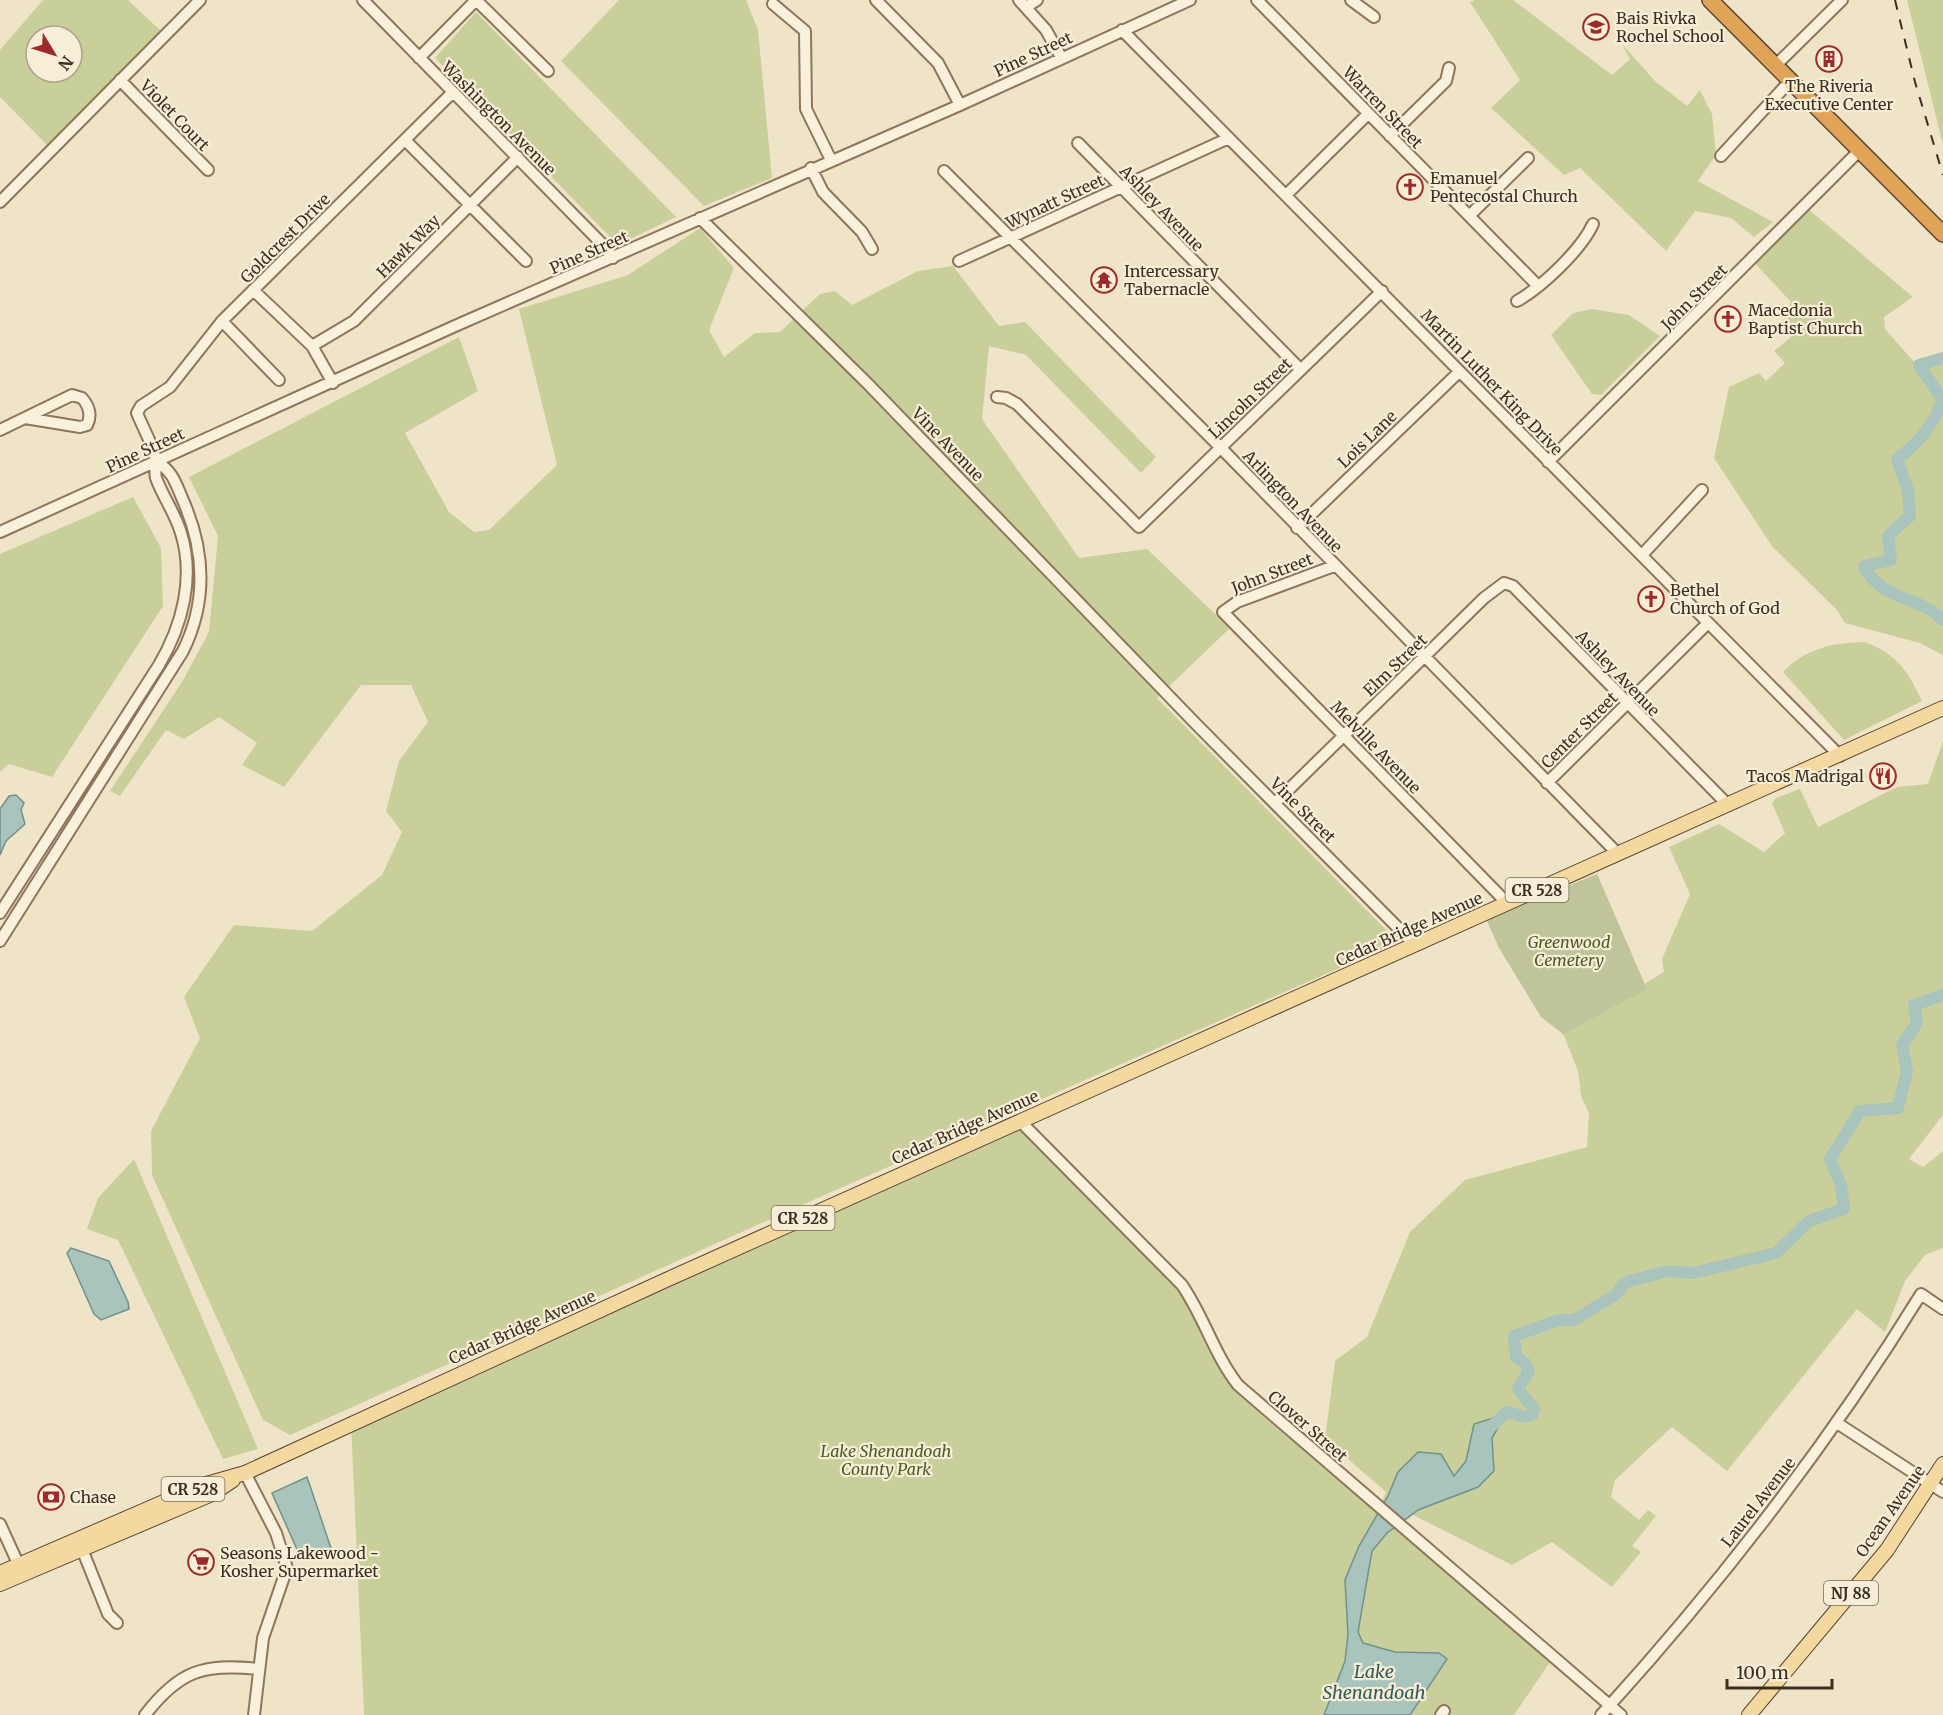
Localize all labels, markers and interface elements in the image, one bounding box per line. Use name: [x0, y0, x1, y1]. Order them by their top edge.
place label: Bais Rivka Rochel School: [1616, 8, 1724, 46]
school or university icon: Bais Rivka Rochel School: [1581, 12, 1611, 42]
north arrow: [24, 24, 84, 84]
street label: Pine Street: [991, 27, 1076, 81]
building icon: The Riveria Executive Center: [1814, 44, 1844, 74]
text: N: [54, 52, 78, 75]
street label: Washington Avenue: [437, 56, 560, 179]
street label: Warren Street: [1338, 61, 1428, 153]
street label: Violet Court: [135, 75, 214, 155]
place label: The Riveria Executive Center: [1765, 76, 1893, 114]
street label: Ashley Avenue: [1115, 160, 1208, 255]
place label: Emanuel Pentecostal Church: [1430, 168, 1578, 206]
street label: Wynatt Street: [1002, 169, 1108, 233]
church icon: Emanuel Pentecostal Church: [1395, 172, 1425, 202]
street label: Goldcrest Drive: [236, 189, 334, 287]
street label: Hawk Way: [372, 210, 444, 282]
street label: Pine Street: [547, 225, 632, 278]
street label: John Street: [1656, 259, 1732, 335]
place label: Intercessary Tabernacle: [1124, 261, 1220, 299]
temple icon: Intercessary Tabernacle: [1089, 265, 1119, 295]
place label: Macedonia Baptist Church: [1748, 300, 1863, 338]
church icon: Macedonia Baptist Church: [1713, 304, 1743, 334]
street label: Martin Luther King Drive: [1417, 305, 1567, 459]
street label: Lincoln Street: [1204, 353, 1296, 443]
street label: Vine Avenue: [907, 402, 988, 485]
street label: Lois Lane: [1333, 406, 1401, 472]
street label: Pine Street: [103, 423, 188, 477]
street label: Arlington Avenue: [1238, 445, 1347, 556]
street label: John Street: [1228, 548, 1316, 598]
place label: Bethel Church of God: [1670, 580, 1780, 618]
church icon: Bethel Church of God: [1636, 584, 1666, 614]
street label: Ashley Avenue: [1571, 625, 1664, 720]
street label: Elm Street: [1359, 629, 1432, 700]
street label: Center Street: [1537, 687, 1622, 772]
street label: Melville Avenue: [1327, 696, 1425, 798]
restaurant icon: Tacos Madrigal: [1868, 761, 1898, 791]
place label: Tacos Madrigal: [1746, 766, 1864, 786]
street label: Vine Street: [1265, 772, 1340, 847]
road number: CR 528: [1506, 878, 1568, 902]
street label: Cedar Bridge Avenue: [1332, 888, 1486, 970]
park label: Greenwood Cemetery: [1528, 932, 1611, 970]
street label: Cedar Bridge Avenue: [888, 1086, 1042, 1168]
road number: CR 528: [772, 1206, 834, 1230]
street label: Cedar Bridge Avenue: [445, 1286, 599, 1368]
street label: Clover Street: [1264, 1386, 1352, 1466]
park label: Lake Shenandoah County Park: [821, 1441, 951, 1479]
street label: Laurel Avenue: [1717, 1453, 1799, 1551]
street label: Ocean Avenue: [1851, 1461, 1929, 1561]
road number: CR 528: [162, 1477, 224, 1501]
bank icon: Chase: [36, 1482, 66, 1512]
place label: Chase: [70, 1487, 116, 1507]
place label: Seasons Lakewood - Kosher Supermarket: [220, 1543, 379, 1581]
supermarket icon: Seasons Lakewood - Kosher Supermarket: [186, 1547, 216, 1577]
road number: NJ 88: [1824, 1581, 1878, 1605]
scale bar: [1727, 1652, 1832, 1690]
water label: Lake Shenandoah: [1322, 1660, 1426, 1704]
text: 100 m: [1736, 1661, 1789, 1684]

